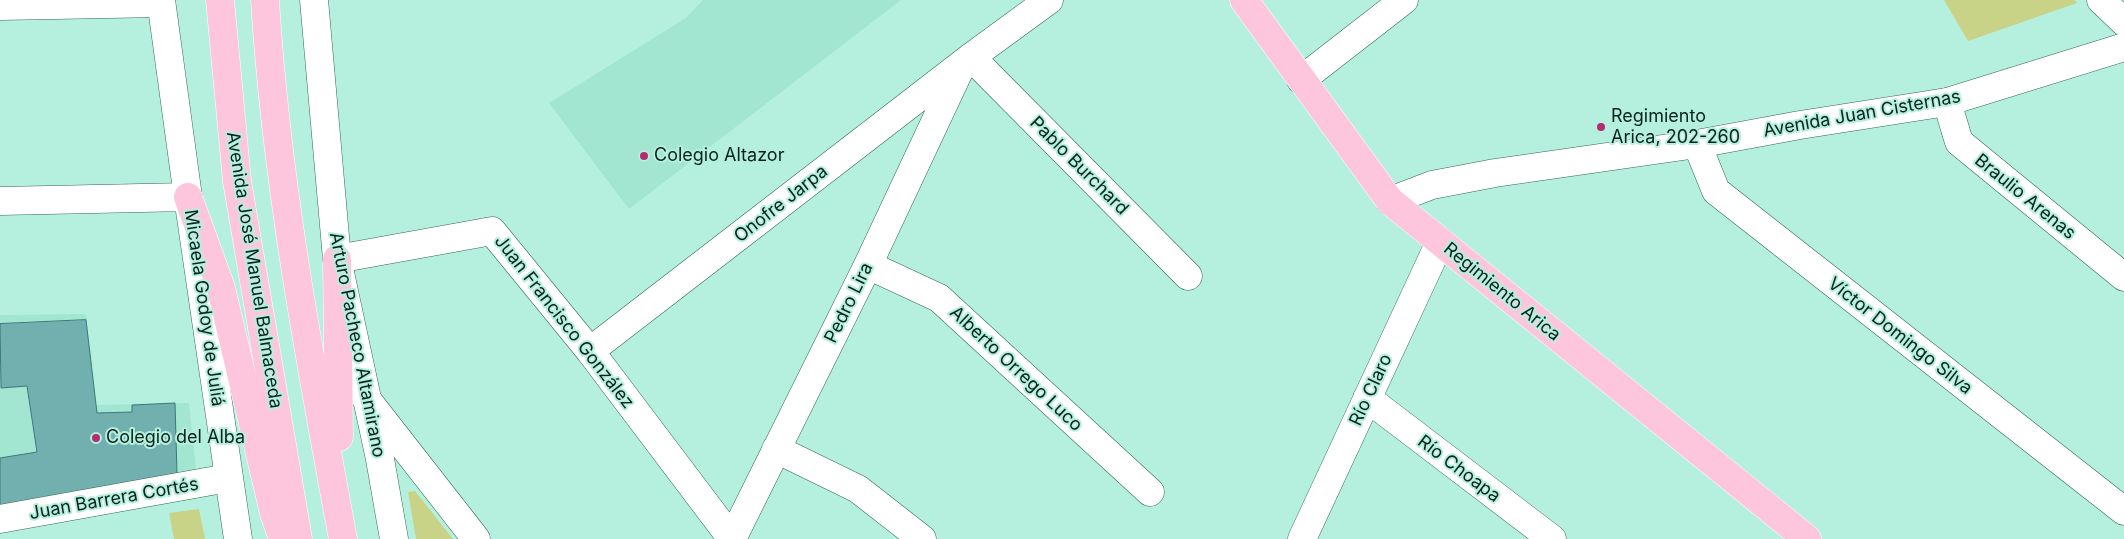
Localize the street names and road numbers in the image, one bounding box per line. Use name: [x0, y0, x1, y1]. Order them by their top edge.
street label: Avenida Juan Cisternas: [1762, 86, 1962, 142]
street label: Pablo Burchard: [1025, 112, 1133, 220]
street label: Avenida José Manuel Balmaceda: [221, 130, 287, 410]
street label: Braulio Arenas: [1970, 150, 2080, 244]
street label: Onofre Jarpa: [730, 161, 832, 247]
street label: Micaela Godoy de Juliá: [179, 208, 229, 408]
street label: Arturo Pacheco Altamirano: [325, 231, 389, 459]
street label: Juan Francisco González: [490, 231, 638, 413]
street label: Regimiento Arica: [1439, 238, 1565, 346]
street label: Pedro Lira: [820, 259, 878, 347]
street label: Víctor Domingo Silva: [1823, 273, 1977, 399]
street label: Alberto Orrego Luco: [945, 302, 1087, 436]
street label: Río Claro: [1345, 351, 1397, 429]
street label: Río Choapa: [1413, 431, 1505, 507]
street label: Juan Barrera Cortés: [28, 473, 200, 525]

